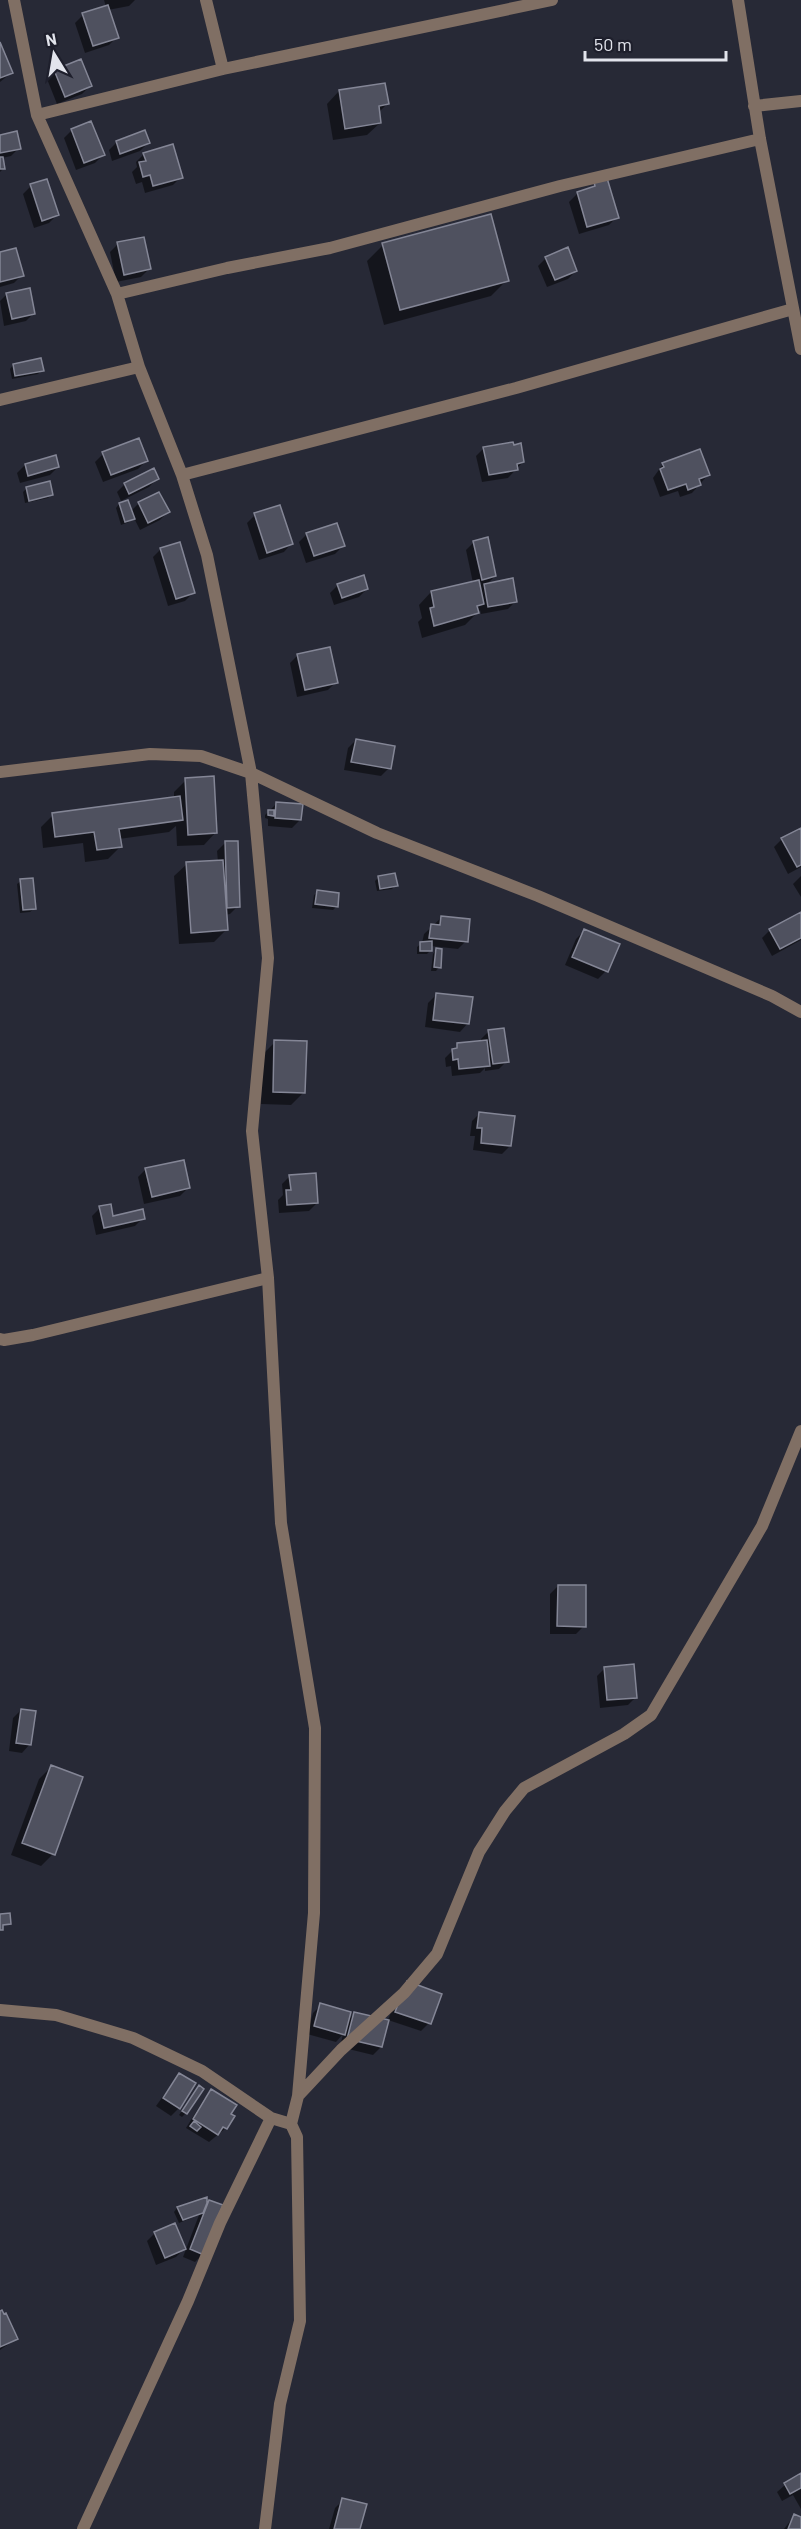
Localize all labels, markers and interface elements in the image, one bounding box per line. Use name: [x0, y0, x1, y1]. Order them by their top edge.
north arrow: [24, 24, 84, 84]
scale bar: [585, 24, 726, 62]
text: N: [44, 28, 58, 49]
text: 50 m: [594, 33, 632, 55]

